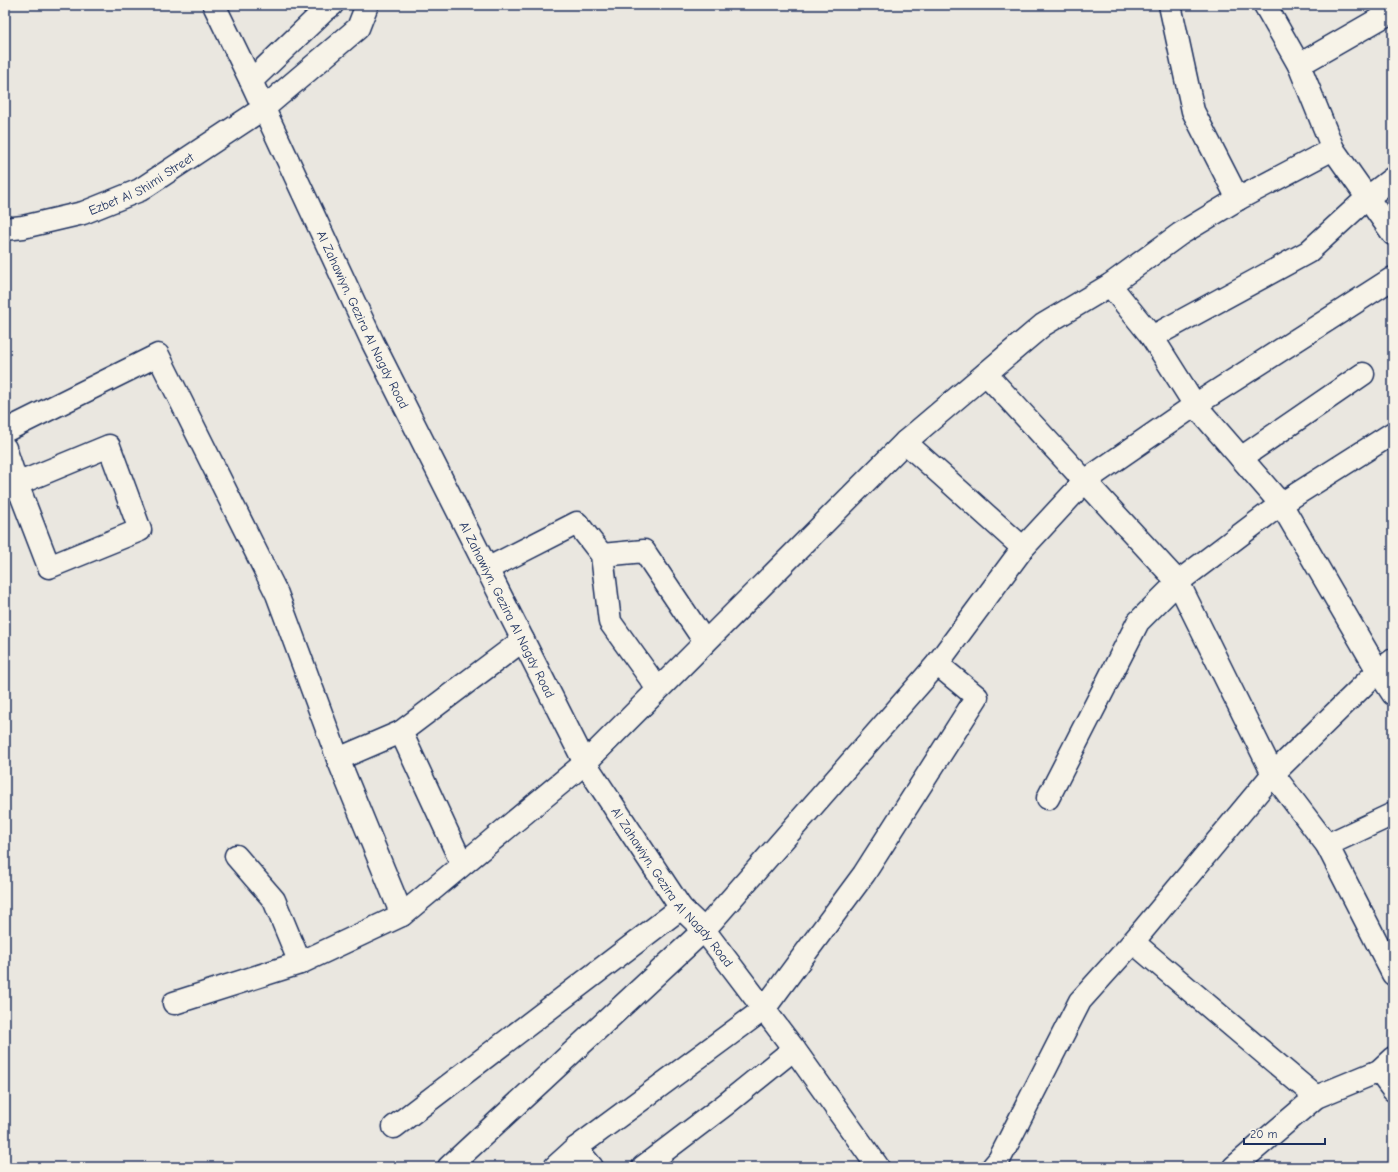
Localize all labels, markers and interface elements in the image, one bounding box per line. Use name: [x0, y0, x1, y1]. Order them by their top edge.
street label: Ezbet Al Shimi Street: [86, 149, 198, 218]
street label: Al Zahawiyn, Gezira Al Nagdy Road: [314, 228, 412, 411]
street label: Al Zahawiyn, Gezira Al Nagdy Road: [456, 519, 558, 700]
street label: Al Zahawiyn, Gezira Al Nagdy Road: [608, 804, 736, 970]
scale bar: [1244, 1120, 1325, 1146]
text: 20 m: [1250, 1127, 1278, 1141]

